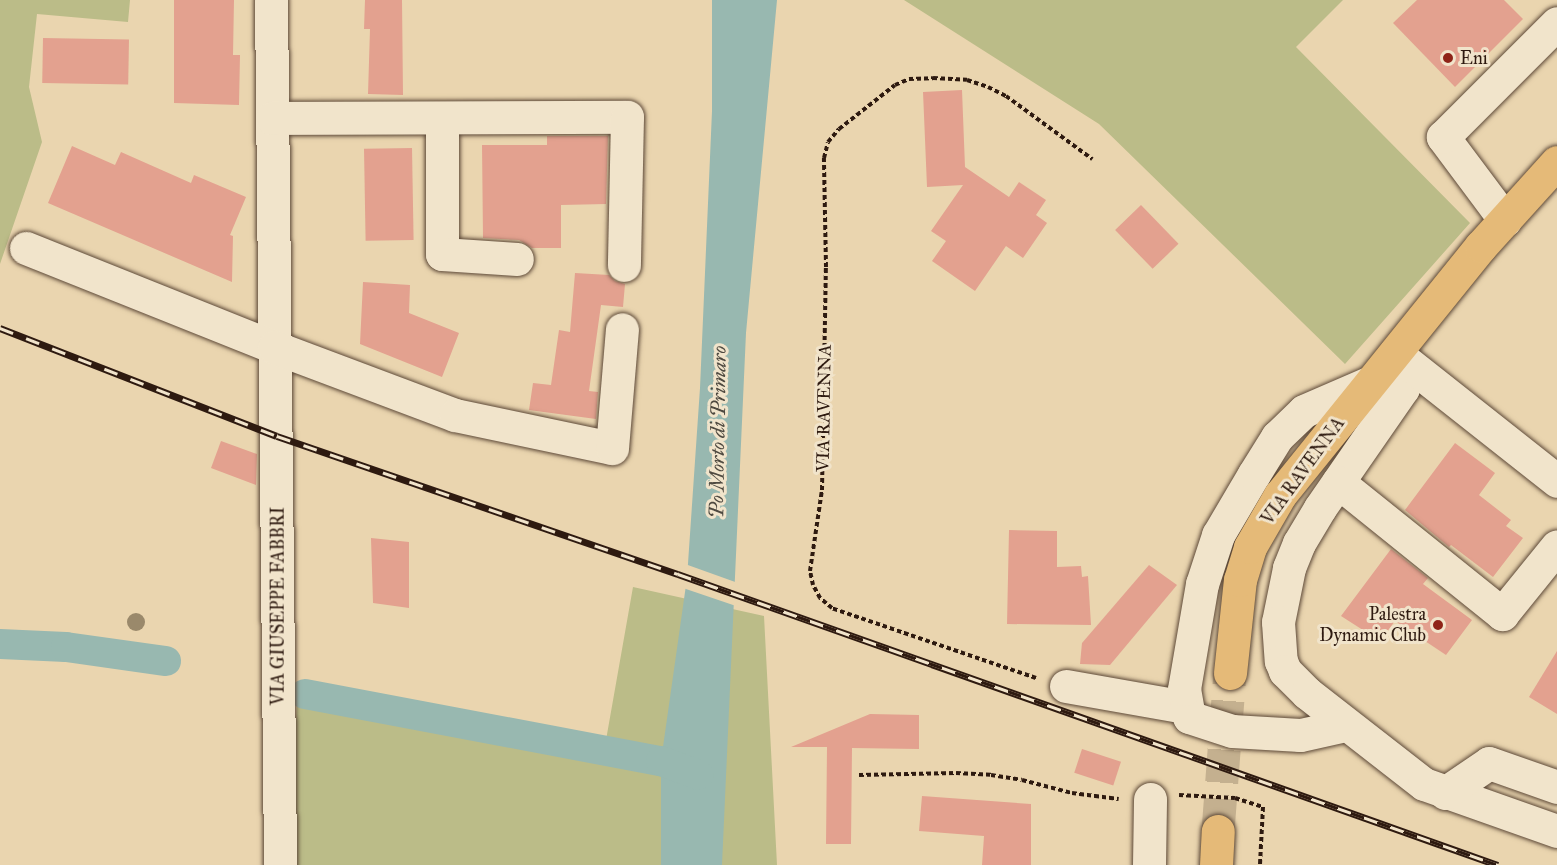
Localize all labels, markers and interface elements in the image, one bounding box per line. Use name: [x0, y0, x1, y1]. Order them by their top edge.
place label: Eni: [1460, 47, 1488, 69]
marker: Eni: [1441, 51, 1455, 65]
street label: VIA RAVENNA: [812, 344, 836, 472]
water label: Po Morto di Primaro: [704, 346, 732, 518]
street label: VIA RAVENNA: [1257, 413, 1349, 529]
street label: VIA GIUSEPPE FABBRI: [267, 507, 289, 705]
place label: Palestra Dynamic Club: [1319, 604, 1426, 646]
marker: Palestra Dynamic Club: [1431, 618, 1445, 632]

